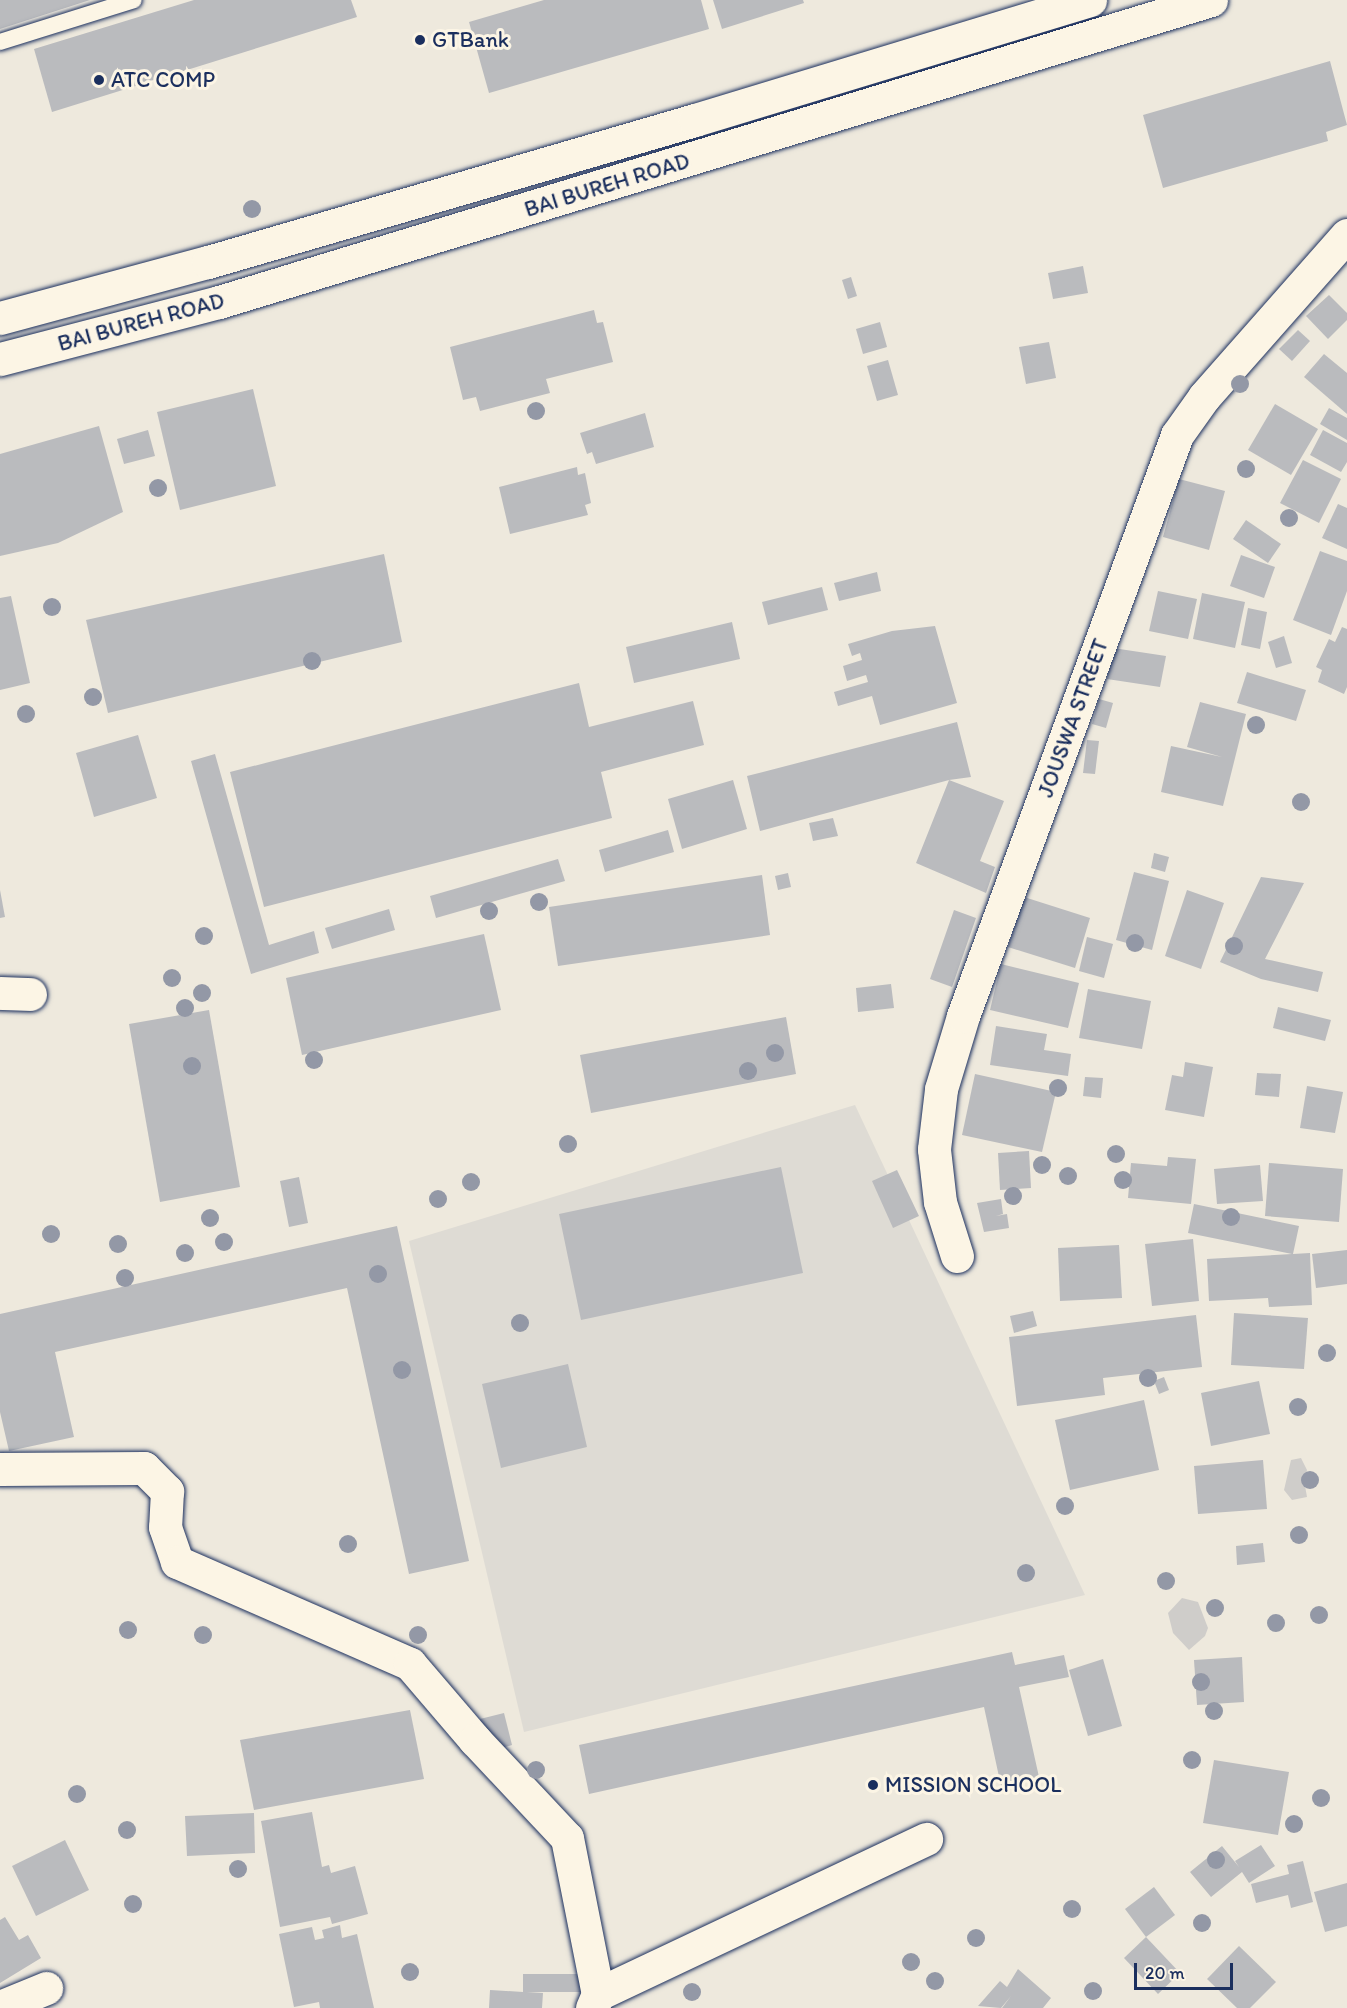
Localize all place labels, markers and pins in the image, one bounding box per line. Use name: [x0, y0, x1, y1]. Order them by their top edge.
place label: GTBank: [432, 27, 509, 53]
marker: GTBank: [413, 33, 427, 47]
place label: ATC COMP: [111, 67, 216, 93]
marker: ATC COMP: [92, 73, 106, 87]
place label: MISSION SCHOOL: [885, 1772, 1061, 1798]
marker: MISSION SCHOOL: [866, 1778, 880, 1792]

